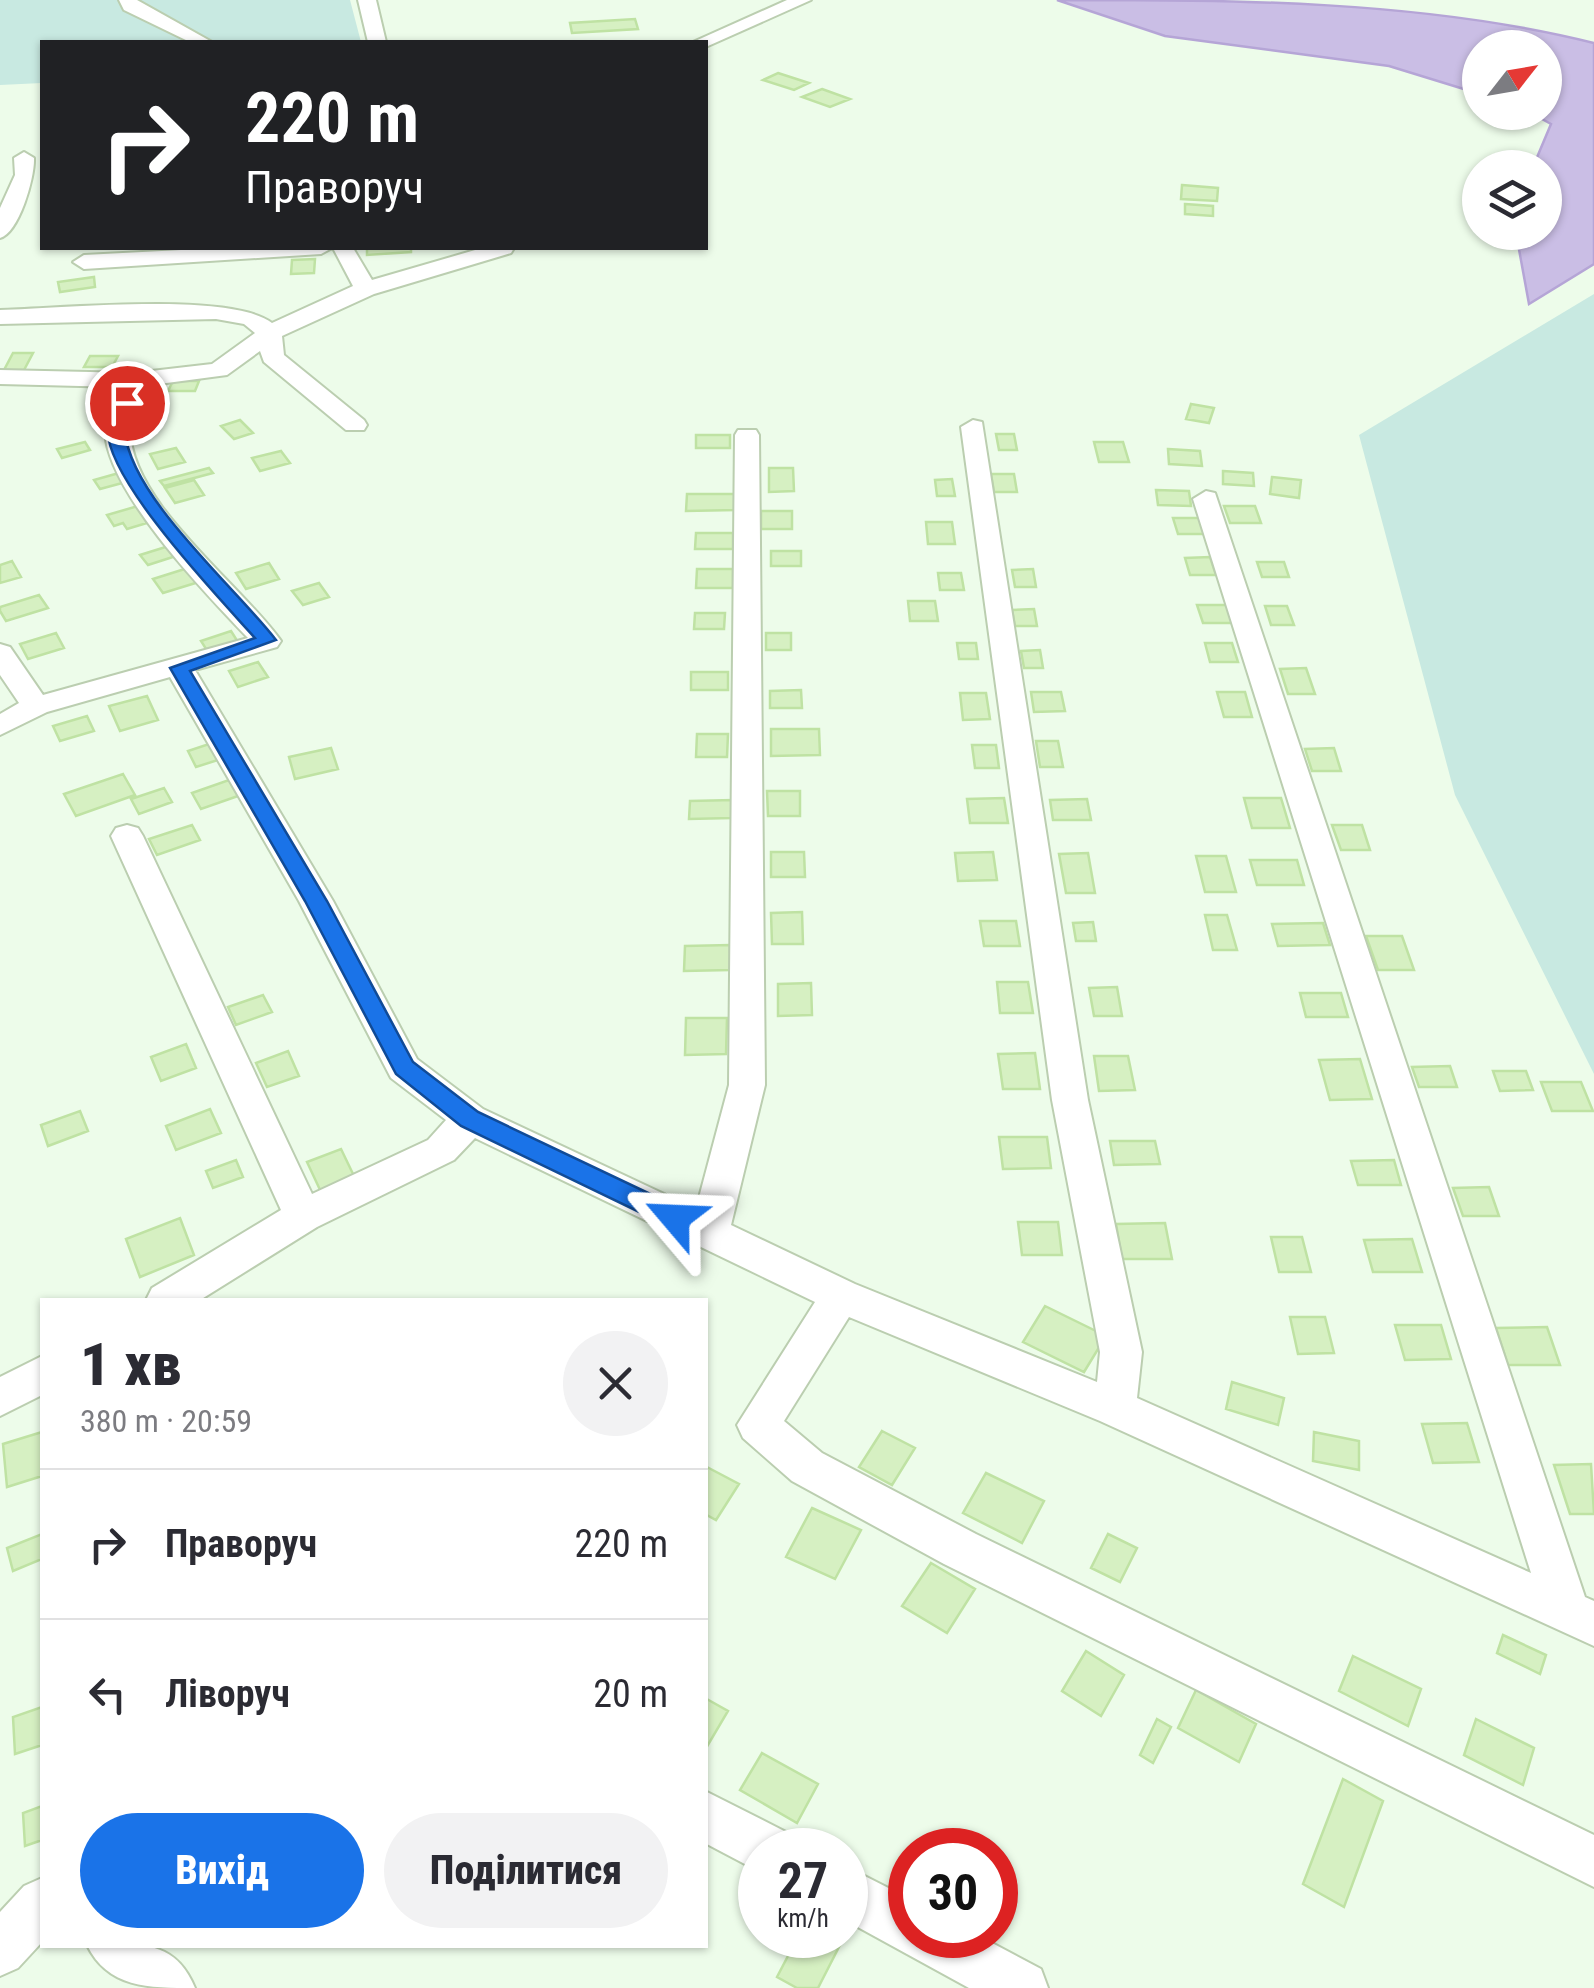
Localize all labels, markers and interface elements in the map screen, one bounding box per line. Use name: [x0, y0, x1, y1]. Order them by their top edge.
north arrow: [1462, 30, 1562, 130]
map controls: [1462, 30, 1562, 250]
text: 220 m: [245, 77, 419, 159]
icon: right: [80, 80, 210, 210]
button: layers: [1462, 150, 1562, 250]
text: Праворуч: [245, 161, 424, 214]
pin: [85, 361, 170, 446]
icon: arrive: [100, 376, 155, 431]
position arrow: [623, 1166, 727, 1270]
text: 1 хв: [80, 1329, 181, 1400]
button: close: [563, 1331, 668, 1436]
text: 380 m · 20:59: [80, 1402, 252, 1440]
icon: right: [80, 1517, 135, 1572]
text: Праворуч: [165, 1522, 317, 1566]
text: 220 m: [574, 1522, 668, 1566]
icon: left: [80, 1667, 135, 1722]
text: Ліворуч: [165, 1672, 290, 1716]
text: 20 m: [593, 1672, 668, 1716]
button: Вихід: [80, 1813, 364, 1928]
button: Поділитися: [384, 1813, 668, 1928]
speed limit sign: 30: [888, 1828, 1018, 1958]
text: 27: [778, 1852, 828, 1910]
text: km/h: [777, 1904, 829, 1933]

